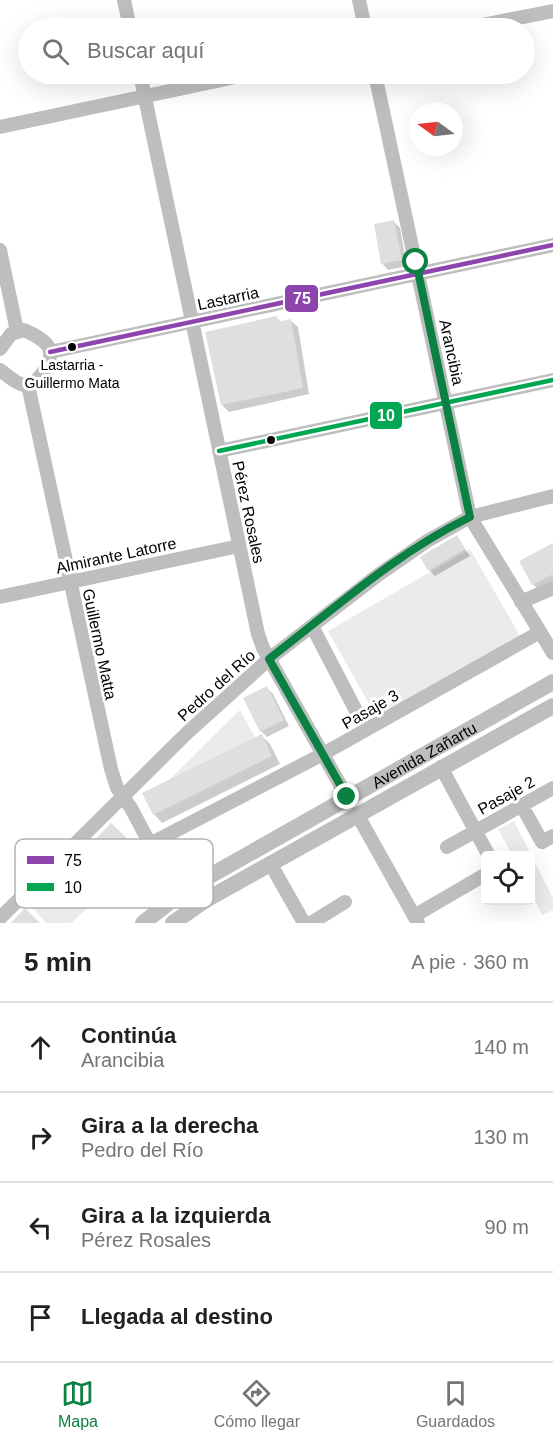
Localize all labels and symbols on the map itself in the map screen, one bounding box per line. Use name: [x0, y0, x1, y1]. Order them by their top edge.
north arrow: [409, 102, 463, 156]
route start: [402, 248, 428, 274]
street label: Lastarria: [196, 284, 260, 313]
line badge: 75: [284, 284, 319, 313]
text: 75: [293, 290, 311, 307]
street label: Arancibia: [436, 318, 467, 387]
marker: Lastarria - Guillermo Mata: [66, 341, 78, 353]
place label: Lastarria - Guillermo Mata: [25, 357, 120, 391]
line badge: 10: [369, 401, 403, 430]
text: 10: [377, 407, 395, 424]
unlabelled marker: [265, 434, 277, 446]
street label: Pérez Rosales: [229, 459, 268, 565]
street label: Almirante Latorre: [54, 534, 178, 577]
street label: Guillermo Matta: [79, 587, 120, 701]
street label: Pedro del Río: [174, 646, 258, 724]
street label: Pasaje 3: [339, 686, 402, 732]
street label: Avenida Zañartu: [369, 719, 479, 792]
street label: Pasaje 2: [475, 773, 538, 818]
route end: [333, 783, 359, 809]
legend: [15, 839, 213, 908]
text: 75: [64, 852, 82, 869]
text: 10: [64, 879, 82, 896]

